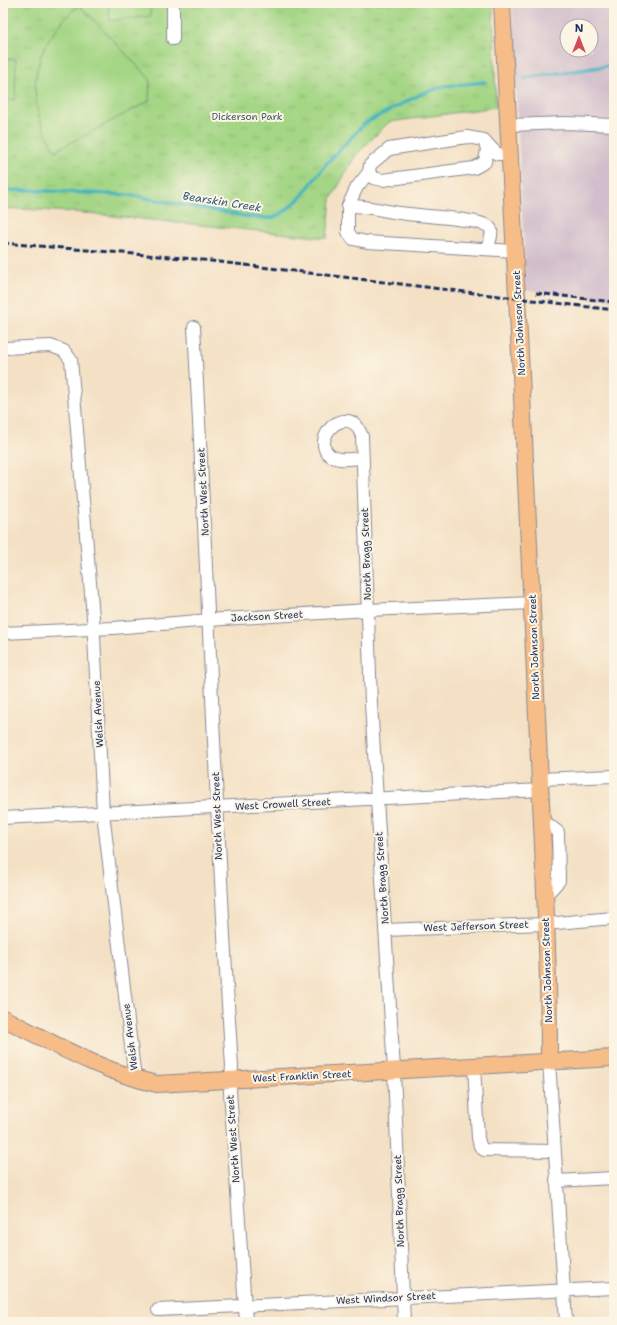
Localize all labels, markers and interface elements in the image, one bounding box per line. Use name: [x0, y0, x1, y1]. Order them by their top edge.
north arrow: [559, 18, 599, 58]
text: N: [575, 21, 584, 36]
park label: Dickerson Park: [211, 110, 283, 123]
water label: Bearskin Creek: [182, 188, 263, 216]
street label: North Johnson Street: [510, 270, 528, 376]
street label: North West Street: [194, 448, 212, 536]
street label: North Bragg Street: [358, 507, 374, 601]
street label: North Johnson Street: [526, 594, 542, 700]
street label: Jackson Street: [231, 608, 303, 624]
street label: Welsh Avenue: [90, 680, 106, 748]
street label: North West Street: [209, 772, 225, 860]
street label: West Crowell Street: [235, 795, 331, 813]
street label: North Bragg Street: [372, 831, 392, 925]
street label: North Johnson Street: [539, 917, 555, 1023]
street label: West Jefferson Street: [423, 918, 529, 934]
street label: Welsh Avenue: [119, 1002, 141, 1071]
street label: West Franklin Street: [252, 1067, 352, 1085]
street label: North West Street: [223, 1094, 243, 1184]
street label: North Bragg Street: [391, 1154, 407, 1248]
street label: West Windsor Street: [336, 1289, 436, 1307]

